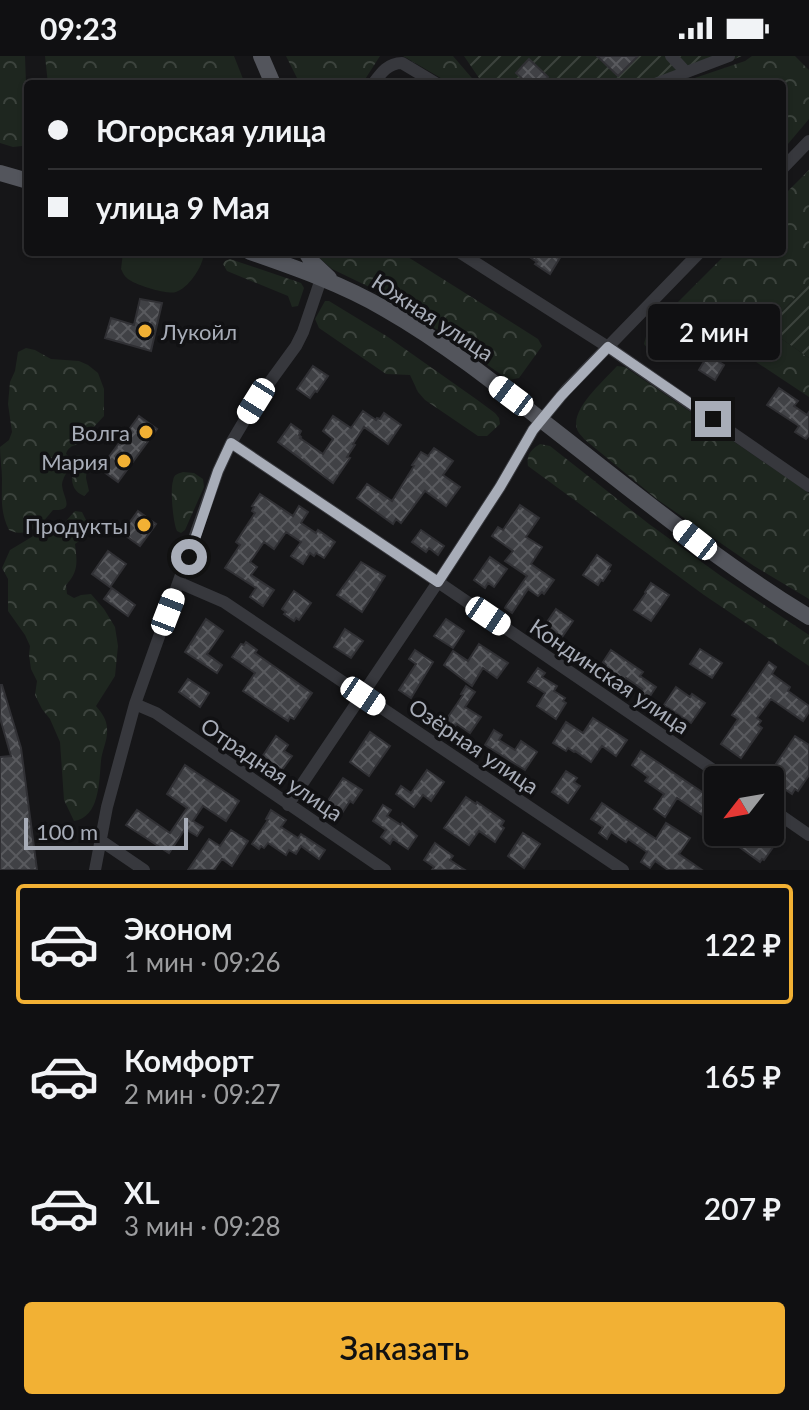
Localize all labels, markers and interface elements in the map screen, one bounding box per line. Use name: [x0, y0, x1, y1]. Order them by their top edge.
text: 09:23: [40, 10, 117, 46]
text: Югорская улица: [96, 112, 326, 148]
text: улица 9 Мая: [96, 189, 270, 225]
street label: Южная улица: [367, 268, 499, 366]
callout: 2 мин: [647, 303, 779, 359]
text: 2 мин: [679, 316, 749, 348]
place label: Лукойл: [160, 318, 237, 345]
marker: Лукойл: [136, 322, 154, 340]
car: [485, 372, 537, 420]
car: [233, 374, 279, 428]
route end: [695, 401, 731, 437]
place label: Волга: [71, 419, 130, 446]
marker: Волга: [137, 423, 155, 441]
place label: Мария: [41, 448, 108, 475]
marker: Мария: [115, 452, 133, 470]
place label: Продукты: [25, 512, 128, 539]
marker: Продукты: [135, 516, 153, 534]
car: [669, 516, 721, 564]
route start: [171, 539, 207, 575]
car: [148, 585, 188, 639]
car: [461, 593, 515, 639]
street label: Кондинская улица: [525, 613, 695, 739]
car: [336, 673, 390, 719]
street label: Озёрная улица: [404, 693, 544, 799]
street label: Отрадная улица: [196, 712, 348, 826]
north arrow: [704, 766, 784, 846]
map controls: [704, 766, 784, 846]
scale bar: [24, 814, 188, 850]
text: 100 m: [36, 818, 98, 845]
icon: car: [28, 908, 100, 980]
text: Эконом: [124, 910, 233, 946]
text: 122 ₽: [704, 926, 781, 962]
text: 1 мин · 09:26: [124, 946, 281, 978]
icon: car: [28, 1040, 100, 1112]
text: Комфорт: [124, 1042, 254, 1078]
text: 165 ₽: [704, 1058, 781, 1094]
text: 2 мин · 09:27: [124, 1078, 281, 1110]
icon: car: [28, 1172, 100, 1244]
text: XL: [124, 1174, 160, 1210]
text: 207 ₽: [704, 1190, 781, 1226]
text: 3 мин · 09:28: [124, 1210, 281, 1242]
button: Заказать: [24, 1302, 785, 1394]

